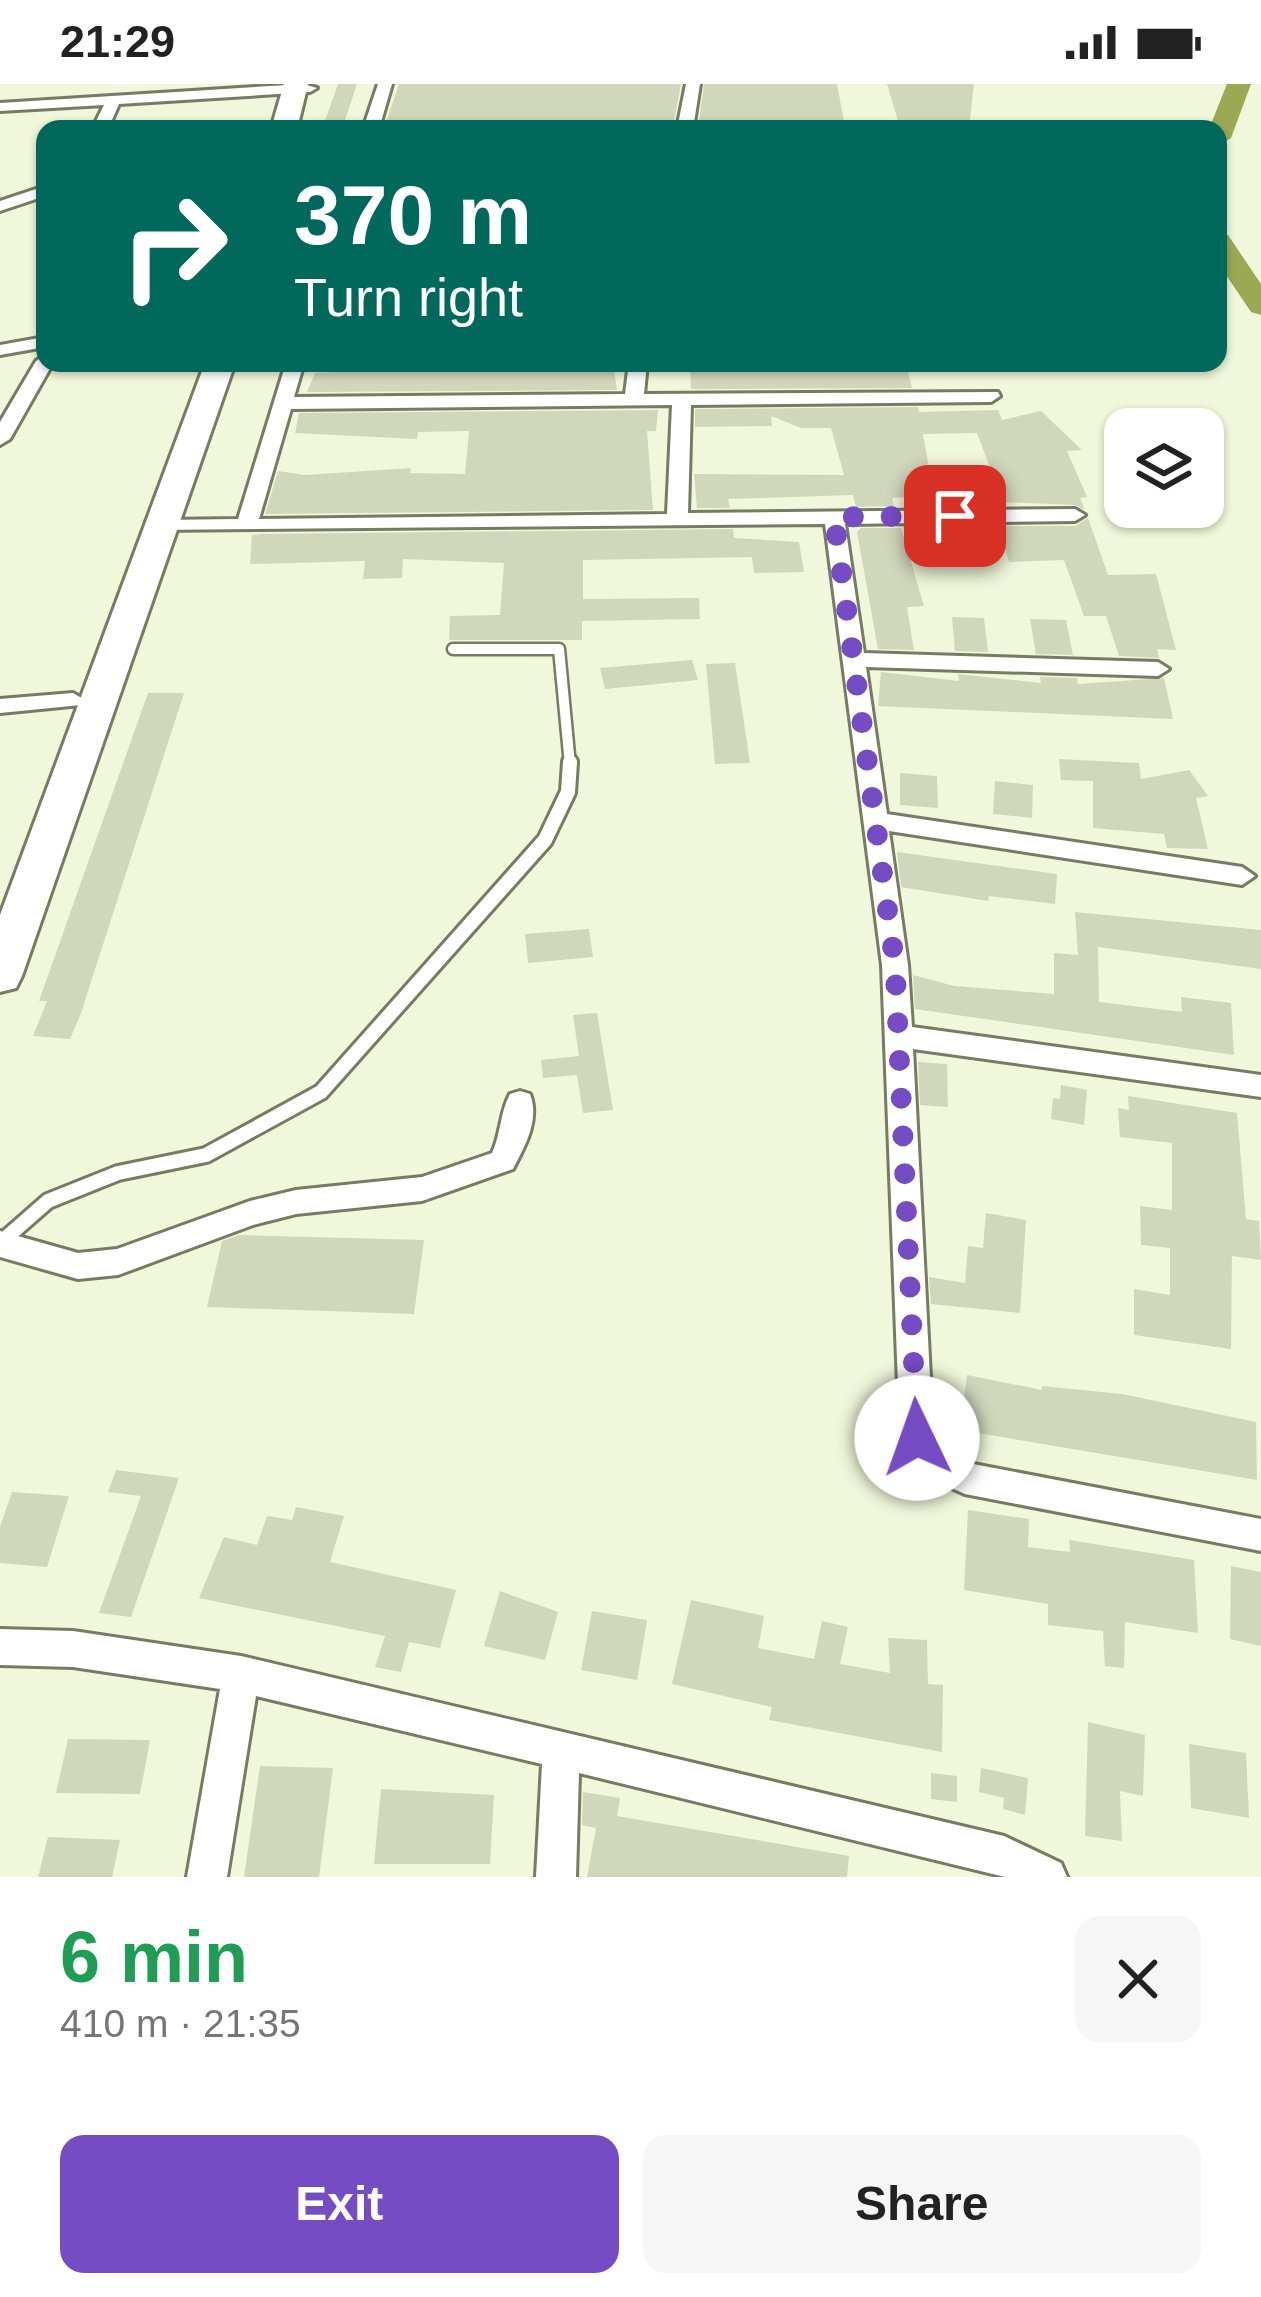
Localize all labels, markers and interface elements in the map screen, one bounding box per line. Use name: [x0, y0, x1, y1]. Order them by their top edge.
text: 21:29: [60, 16, 175, 67]
icon: right: [96, 168, 252, 324]
text: 370 m: [294, 168, 532, 262]
text: Turn right: [294, 267, 523, 327]
map controls: [1104, 408, 1224, 528]
button: layers: [1104, 408, 1224, 528]
pin: [904, 465, 1006, 567]
icon: arrive: [922, 483, 988, 549]
position arrow: [854, 1375, 980, 1501]
button: close: [1075, 1916, 1201, 2042]
text: 6 min: [60, 1917, 248, 1997]
text: 410 m · 21:35: [60, 2002, 301, 2045]
button: Exit: [60, 2135, 619, 2273]
button: Share: [643, 2135, 1201, 2273]

